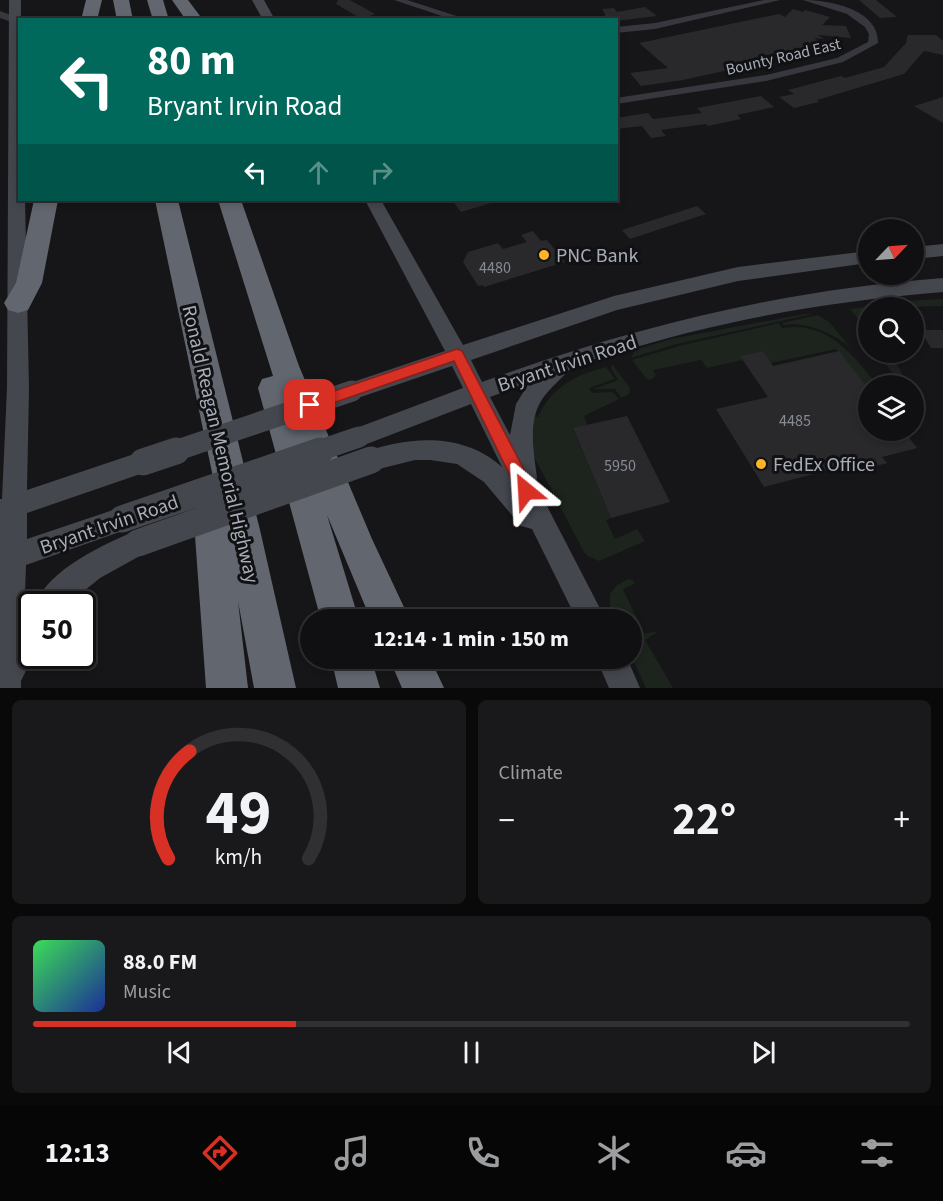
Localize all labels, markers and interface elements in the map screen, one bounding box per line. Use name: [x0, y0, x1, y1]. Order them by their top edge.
text: 80 m: [147, 31, 236, 91]
street label: Bounty Road East: [724, 33, 843, 81]
icon: left: [48, 42, 126, 120]
text: Bryant Irvin Road: [147, 87, 342, 126]
icon: left: [239, 156, 272, 189]
icon: ahead: [302, 156, 335, 189]
icon: right: [365, 156, 398, 189]
north arrow: [858, 219, 924, 285]
map controls: [858, 219, 924, 441]
place label: PNC Bank: [556, 242, 638, 270]
marker: PNC Bank: [537, 248, 551, 262]
house number: 4480: [479, 257, 511, 279]
button: search: [858, 297, 924, 363]
street label: Ronald Reagan Memorial Highway: [174, 303, 266, 587]
street label: Bryant Irvin Road: [494, 328, 640, 400]
button: layers: [858, 375, 924, 441]
pin: [284, 379, 335, 430]
icon: arrive: [293, 388, 326, 421]
house number: 4485: [779, 410, 811, 432]
place label: FedEx Office: [773, 451, 875, 479]
house number: 5950: [604, 455, 636, 477]
marker: FedEx Office: [754, 457, 768, 471]
position arrow: [494, 459, 558, 523]
street label: Bryant Irvin Road: [36, 488, 182, 562]
speed limit sign: 50: [18, 591, 96, 669]
text: 12:14 · 1 min · 150 m: [373, 623, 569, 655]
text: Climate: [499, 759, 563, 787]
text: 49: [206, 769, 272, 858]
text: 22°: [672, 788, 736, 852]
text: −: [499, 797, 515, 844]
text: +: [894, 797, 910, 844]
text: km/h: [215, 842, 263, 873]
text: 88.0 FM: [123, 946, 197, 978]
text: Music: [123, 978, 171, 1006]
icon: previous: [163, 1036, 196, 1069]
icon: pause: [455, 1036, 488, 1069]
icon: next: [747, 1036, 780, 1069]
icon: directions: [199, 1132, 241, 1174]
icon: music: [331, 1132, 373, 1174]
icon: phone: [462, 1132, 504, 1174]
icon: climate: [593, 1132, 635, 1174]
icon: car: [725, 1132, 767, 1174]
icon: filters: [856, 1132, 898, 1174]
text: 12:13: [45, 1134, 110, 1173]

